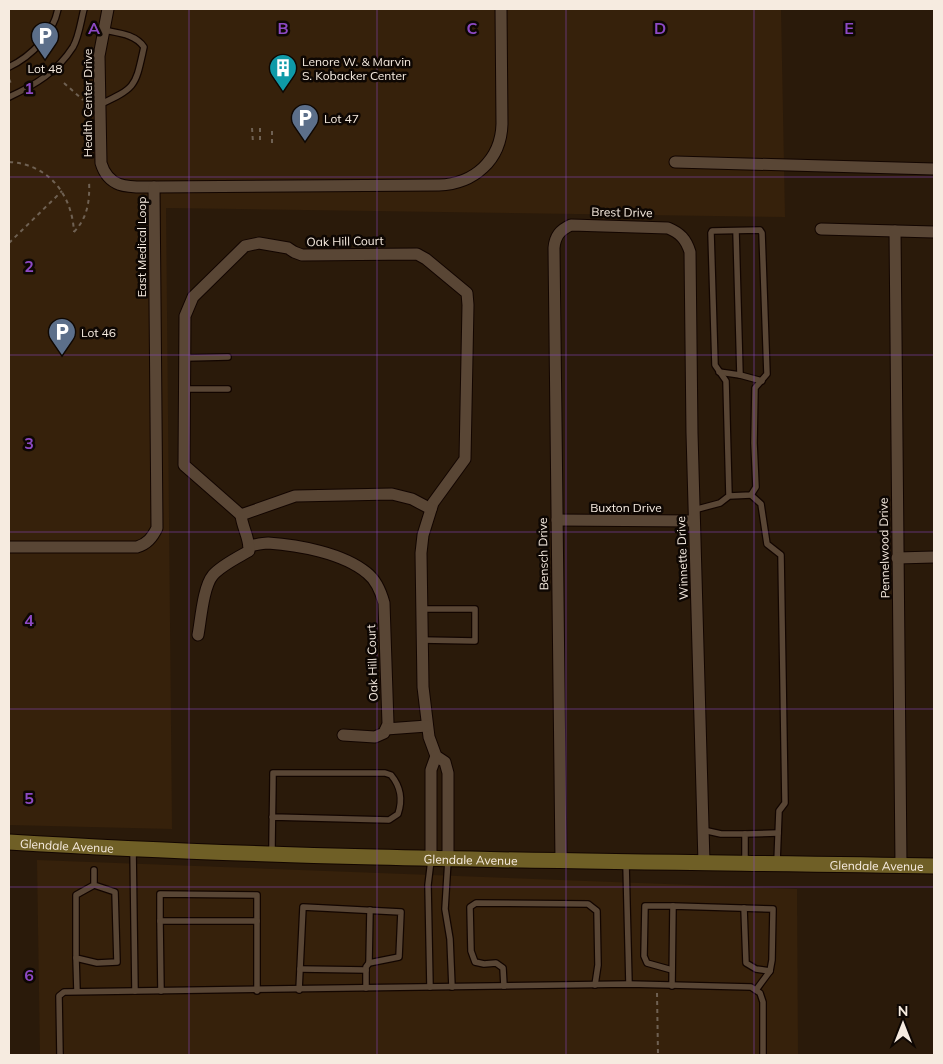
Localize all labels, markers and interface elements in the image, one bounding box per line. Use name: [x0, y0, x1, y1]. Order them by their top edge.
text: A: [88, 18, 100, 38]
text: B: [277, 18, 289, 38]
text: C: [467, 18, 478, 38]
text: D: [654, 18, 666, 38]
text: E: [844, 18, 854, 38]
parking icon: Lot 48: [30, 21, 60, 60]
street label: Health Center Drive: [80, 49, 95, 157]
building icon: Lenore W. & Marvin S. Kobacker Center: [268, 53, 298, 92]
place label: Lenore W. & Marvin S. Kobacker Center: [302, 54, 411, 83]
place label: Lot 48: [27, 61, 63, 76]
text: 1: [24, 78, 34, 98]
parking icon: Lot 47: [290, 103, 320, 142]
place label: Lot 47: [324, 111, 359, 126]
street label: East Medical Loop: [134, 197, 149, 297]
street label: Brest Drive: [591, 204, 653, 220]
street label: Oak Hill Court: [306, 233, 384, 249]
text: 2: [24, 256, 34, 276]
parking icon: Lot 46: [47, 317, 77, 356]
place label: Lot 46: [81, 325, 116, 340]
text: 3: [24, 433, 34, 453]
street label: Pennelwood Drive: [876, 497, 892, 599]
street label: Buxton Drive: [590, 500, 662, 515]
street label: Winnette Drive: [673, 516, 691, 600]
street label: Bensch Drive: [535, 517, 551, 591]
text: 4: [24, 610, 34, 630]
street label: Oak Hill Court: [363, 624, 381, 702]
text: 5: [24, 788, 34, 808]
street label: Glendale Avenue: [20, 835, 114, 855]
street label: Glendale Avenue: [423, 851, 518, 868]
street label: Glendale Avenue: [830, 857, 924, 873]
text: 6: [24, 965, 34, 985]
north arrow: [878, 999, 928, 1049]
text: N: [898, 1002, 908, 1020]

